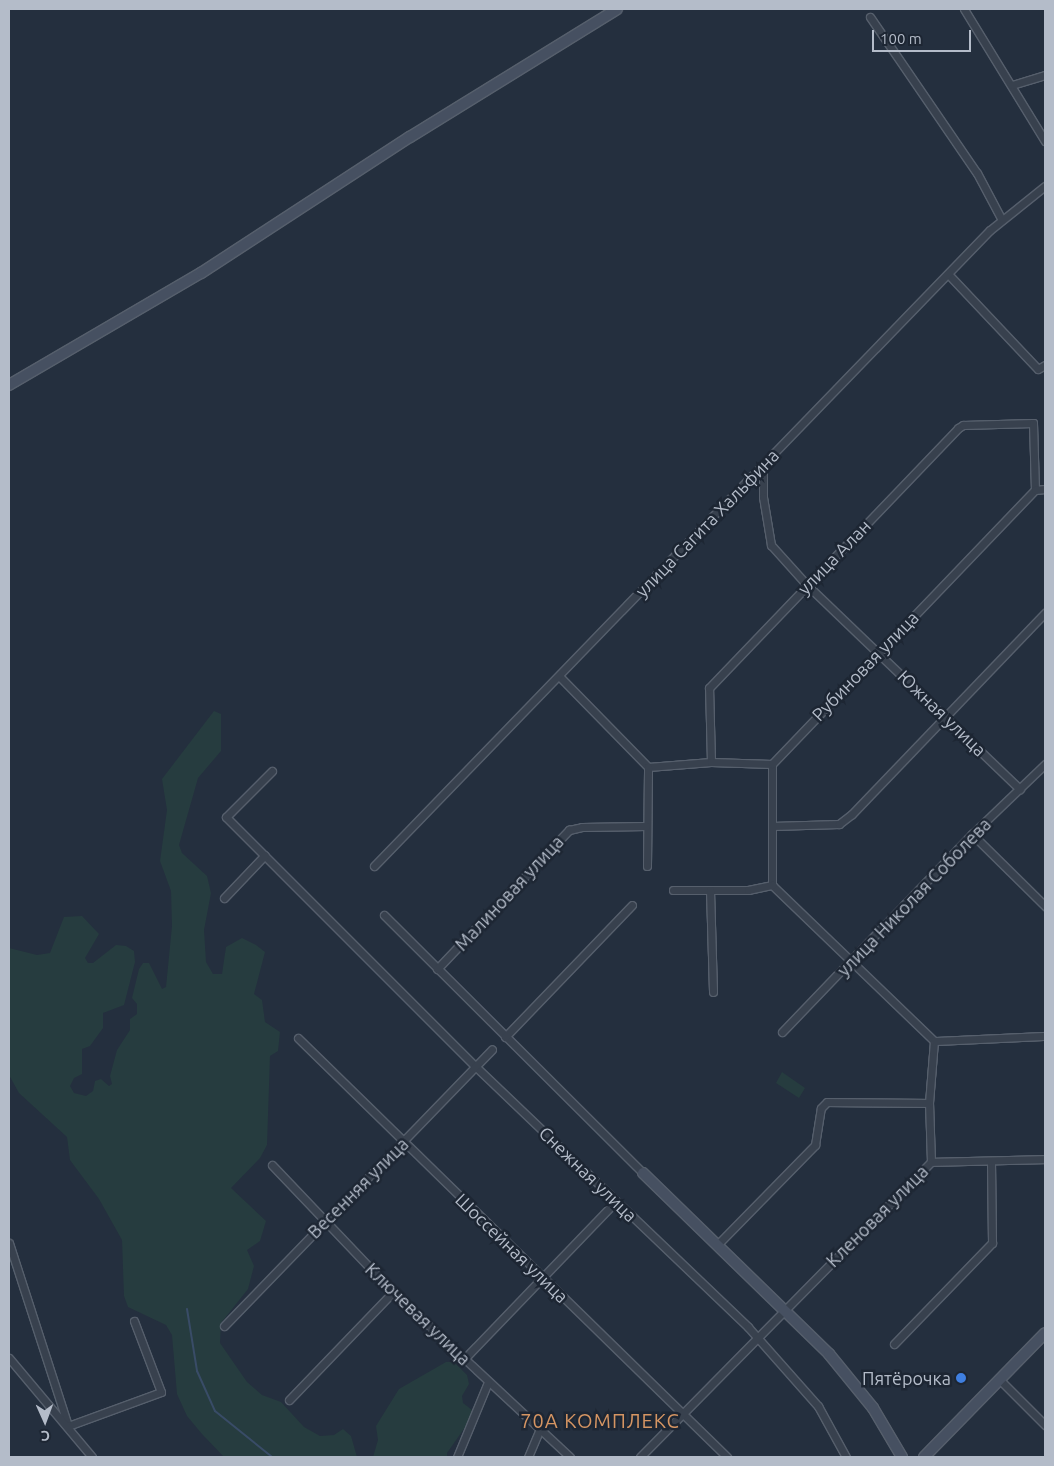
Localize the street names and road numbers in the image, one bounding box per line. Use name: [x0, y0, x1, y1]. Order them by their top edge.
street label: улица Сагита Хальфина: [631, 445, 783, 601]
street label: улица Алан: [793, 515, 875, 599]
street label: Рубиновая улица: [807, 607, 923, 725]
street label: Южная улица: [893, 665, 991, 761]
street label: улица Николая Соболева: [833, 813, 995, 981]
street label: Малиновая улица: [450, 831, 568, 955]
street label: Снежная улица: [535, 1122, 641, 1226]
street label: Весенняя улица: [303, 1133, 413, 1243]
street label: Кленовая улица: [822, 1161, 932, 1271]
street label: Шоссейная улица: [451, 1189, 573, 1307]
street label: Ключевая улица: [361, 1258, 475, 1370]

